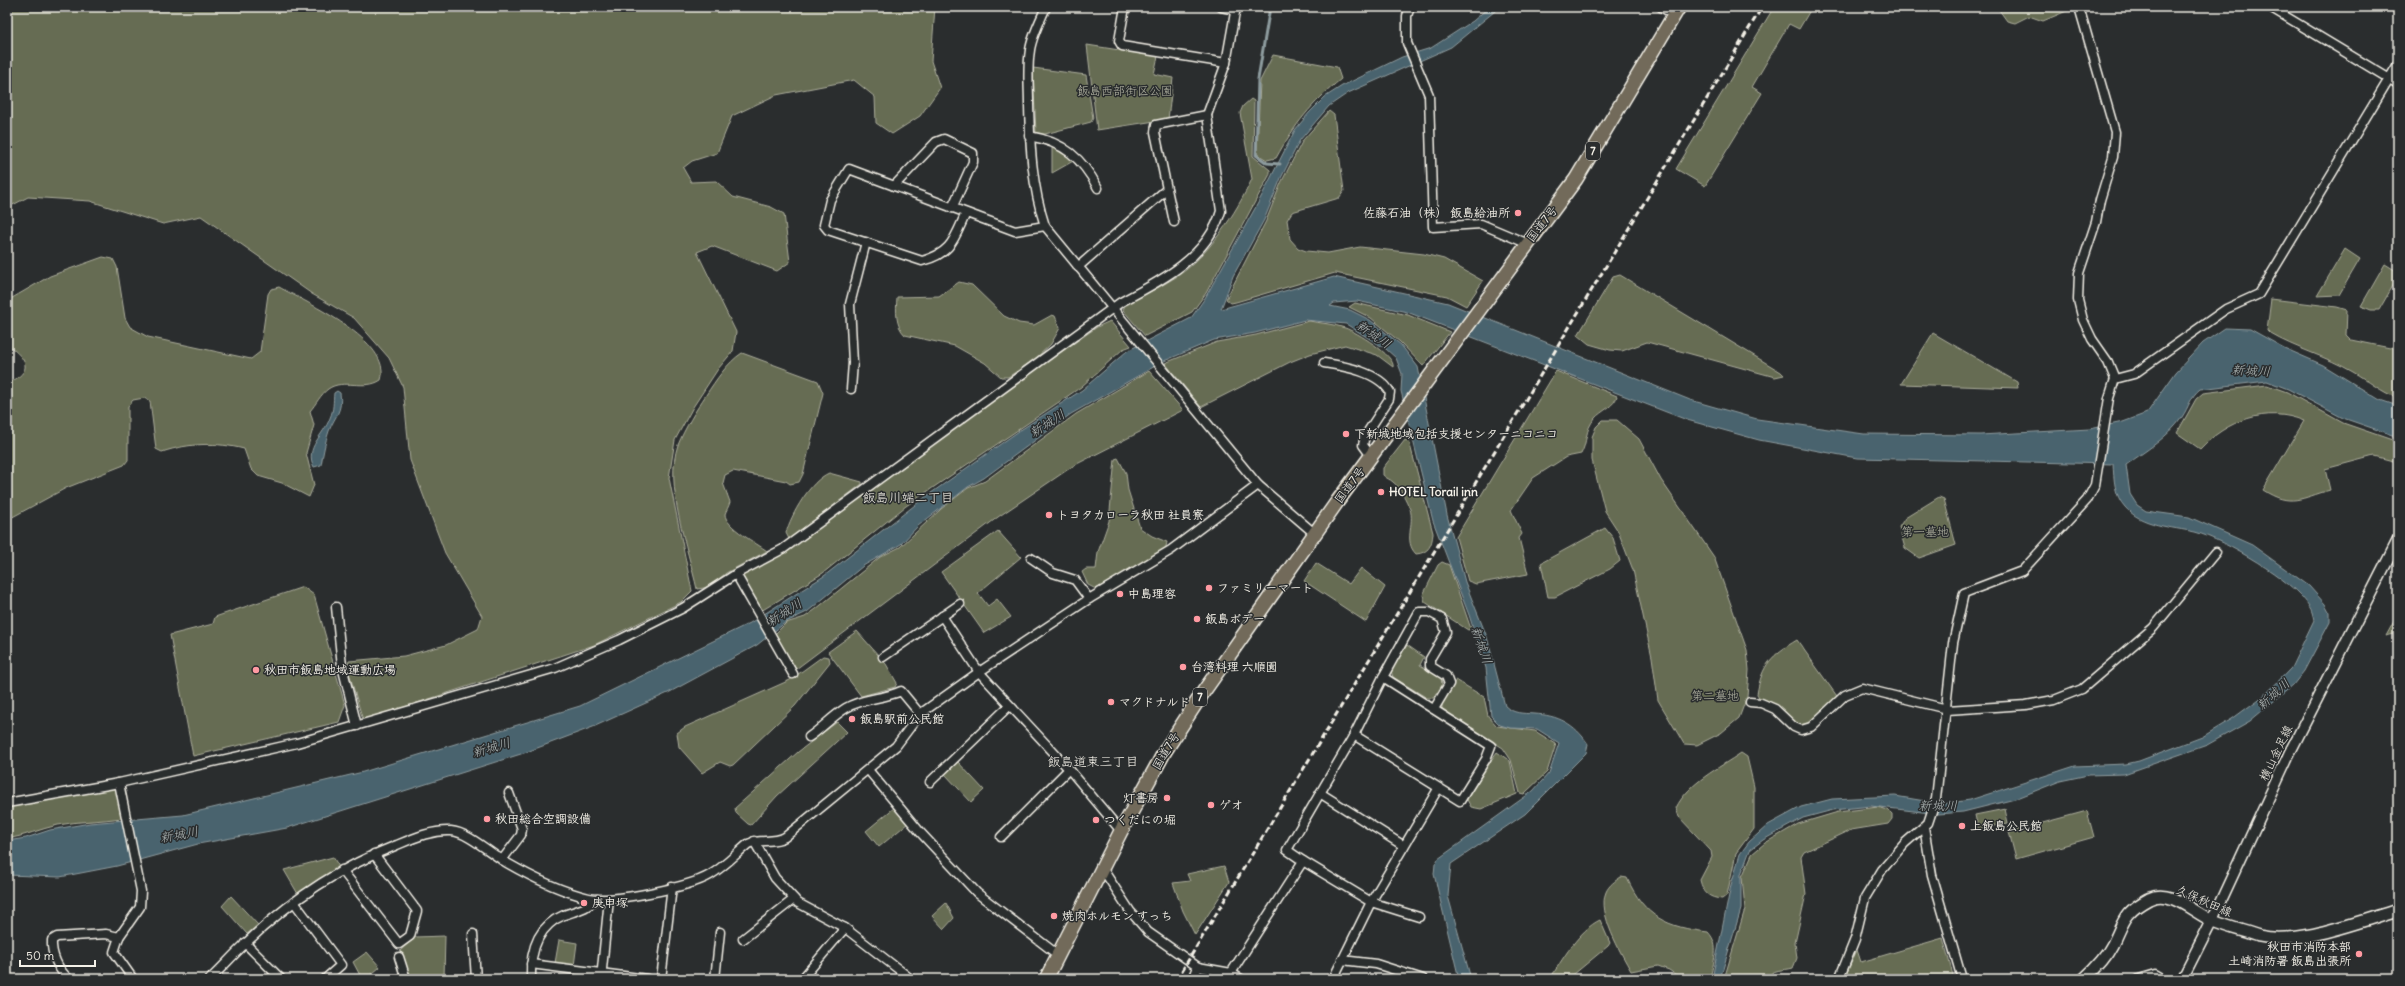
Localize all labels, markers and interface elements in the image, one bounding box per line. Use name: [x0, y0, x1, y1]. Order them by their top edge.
park label: 飯島西部街区公園: [1077, 83, 1173, 98]
road number: 7: [1586, 142, 1600, 160]
street label: 国道7号: [1523, 203, 1560, 245]
place label: 佐藤石油（株） 飯島給油所: [1363, 205, 1511, 220]
marker: 佐藤石油（株） 飯島給油所: [1513, 208, 1523, 218]
water label: 新城川: [1353, 316, 1395, 353]
water label: 新城川: [2231, 361, 2271, 380]
water label: 新城川: [1026, 406, 1068, 441]
place label: 下新城地域包括支援センターニコニコ: [1354, 426, 1558, 441]
marker: 下新城地域包括支援センターニコニコ: [1341, 429, 1351, 439]
street label: 国道7号: [1331, 463, 1368, 506]
place label: HOTEL Torail inn: [1389, 484, 1478, 499]
marker: HOTEL Torail inn: [1376, 487, 1386, 497]
district label: 飯島川端二丁目: [862, 489, 954, 506]
place label: トヨタカローラ秋田 社員寮: [1057, 507, 1204, 522]
marker: トヨタカローラ秋田 社員寮: [1044, 510, 1054, 520]
park label: 第一墓地: [1901, 524, 1949, 539]
place label: ファミリーマート: [1217, 580, 1313, 595]
marker: ファミリーマート: [1204, 583, 1214, 593]
place label: 中島理容: [1128, 586, 1176, 601]
marker: 中島理容: [1115, 589, 1125, 599]
water label: 新城川: [763, 595, 805, 630]
place label: 飯島ボデー: [1205, 611, 1265, 626]
marker: 飯島ボデー: [1192, 614, 1202, 624]
water label: 新城川: [1467, 624, 1496, 666]
place label: 台湾料理 六順園: [1191, 659, 1278, 674]
place label: 秋田市飯島地域運動広場: [264, 662, 396, 677]
marker: 台湾料理 六順園: [1178, 662, 1188, 672]
marker: 秋田市飯島地域運動広場: [251, 665, 261, 675]
water label: 新城川: [2253, 675, 2294, 714]
road number: 7: [1193, 688, 1207, 706]
park label: 第二墓地: [1691, 688, 1739, 703]
place label: マクドナルド: [1119, 694, 1191, 709]
marker: マクドナルド: [1106, 697, 1116, 707]
place label: 飯島駅前公民館: [860, 711, 944, 726]
marker: 飯島駅前公民館: [847, 714, 857, 724]
street label: 横山金足線: [2256, 723, 2295, 783]
street label: 国道7号: [1148, 729, 1183, 773]
water label: 新城川: [470, 734, 512, 761]
district label: 飯島道東三丁目: [1047, 753, 1139, 770]
place label: 灯書房: [1123, 790, 1159, 805]
marker: 灯書房: [1162, 793, 1172, 803]
place label: ゲオ: [1219, 797, 1243, 812]
water label: 新城川: [1918, 797, 1958, 814]
marker: ゲオ: [1206, 800, 1216, 810]
place label: 秋田総合空調設備: [495, 811, 591, 826]
place label: つくだにの堀: [1104, 812, 1176, 827]
marker: 秋田総合空調設備: [482, 814, 492, 824]
marker: つくだにの堀: [1091, 815, 1101, 825]
place label: 上飯島公民館: [1970, 818, 2042, 833]
marker: 上飯島公民館: [1957, 821, 1967, 831]
water label: 新城川: [158, 823, 200, 846]
street label: 久保秋田線: [2174, 881, 2235, 920]
place label: 庚申塚: [592, 895, 628, 910]
marker: 庚申塚: [579, 898, 589, 908]
place label: 焼肉ホルモン すっち: [1062, 908, 1173, 923]
marker: 焼肉ホルモン すっち: [1049, 911, 1059, 921]
place label: 秋田市消防本部 土崎消防署 飯島出張所: [2228, 939, 2352, 968]
scale bar: [20, 942, 95, 968]
text: 50 m: [26, 948, 55, 963]
marker: 秋田市消防本部 土崎消防署 飯島出張所: [2354, 949, 2364, 959]

